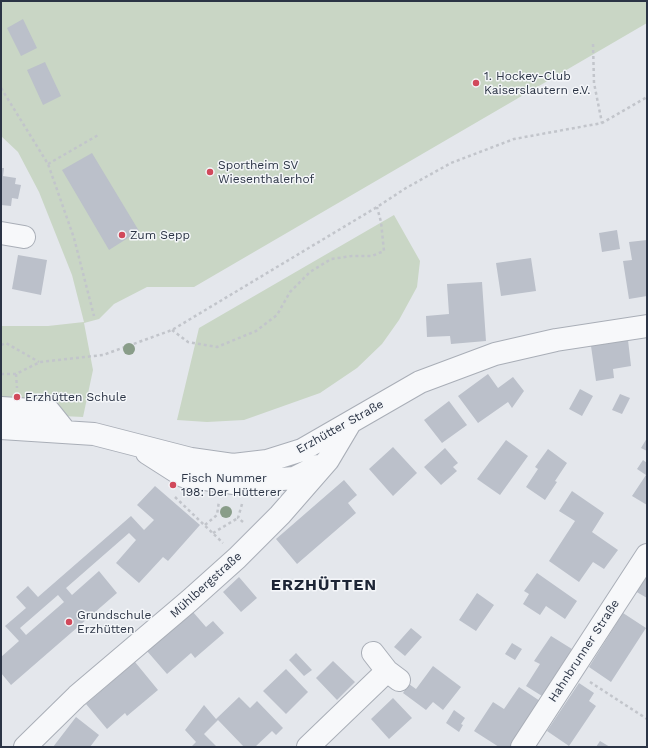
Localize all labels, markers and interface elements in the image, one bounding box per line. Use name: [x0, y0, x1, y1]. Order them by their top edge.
place label: 1. Hockey-Club Kaiserslautern e.V.: [484, 69, 590, 97]
marker: 1. Hockey-Club Kaiserslautern e.V.: [471, 78, 481, 88]
place label: Sportheim SV Wiesenthalerhof: [218, 158, 314, 186]
marker: Sportheim SV Wiesenthalerhof: [205, 167, 215, 177]
place label: Zum Sepp: [130, 228, 190, 242]
marker: Zum Sepp: [117, 230, 127, 240]
place label: Erzhütten Schule: [25, 390, 126, 404]
marker: Erzhütten Schule: [12, 392, 22, 402]
street label: Erzhütter Straße: [294, 397, 386, 457]
place label: Fisch Nummer 198: Der Hütterer: [181, 471, 282, 499]
marker: Fisch Nummer 198: Der Hütterer: [168, 480, 178, 490]
street label: Mühlbergstraße: [167, 549, 245, 621]
district label: ERZHÜTTEN: [271, 575, 377, 595]
street label: Hahnbrunner Straße: [545, 597, 623, 705]
place label: Grundschule Erzhütten: [77, 608, 151, 636]
marker: Grundschule Erzhütten: [64, 617, 74, 627]

